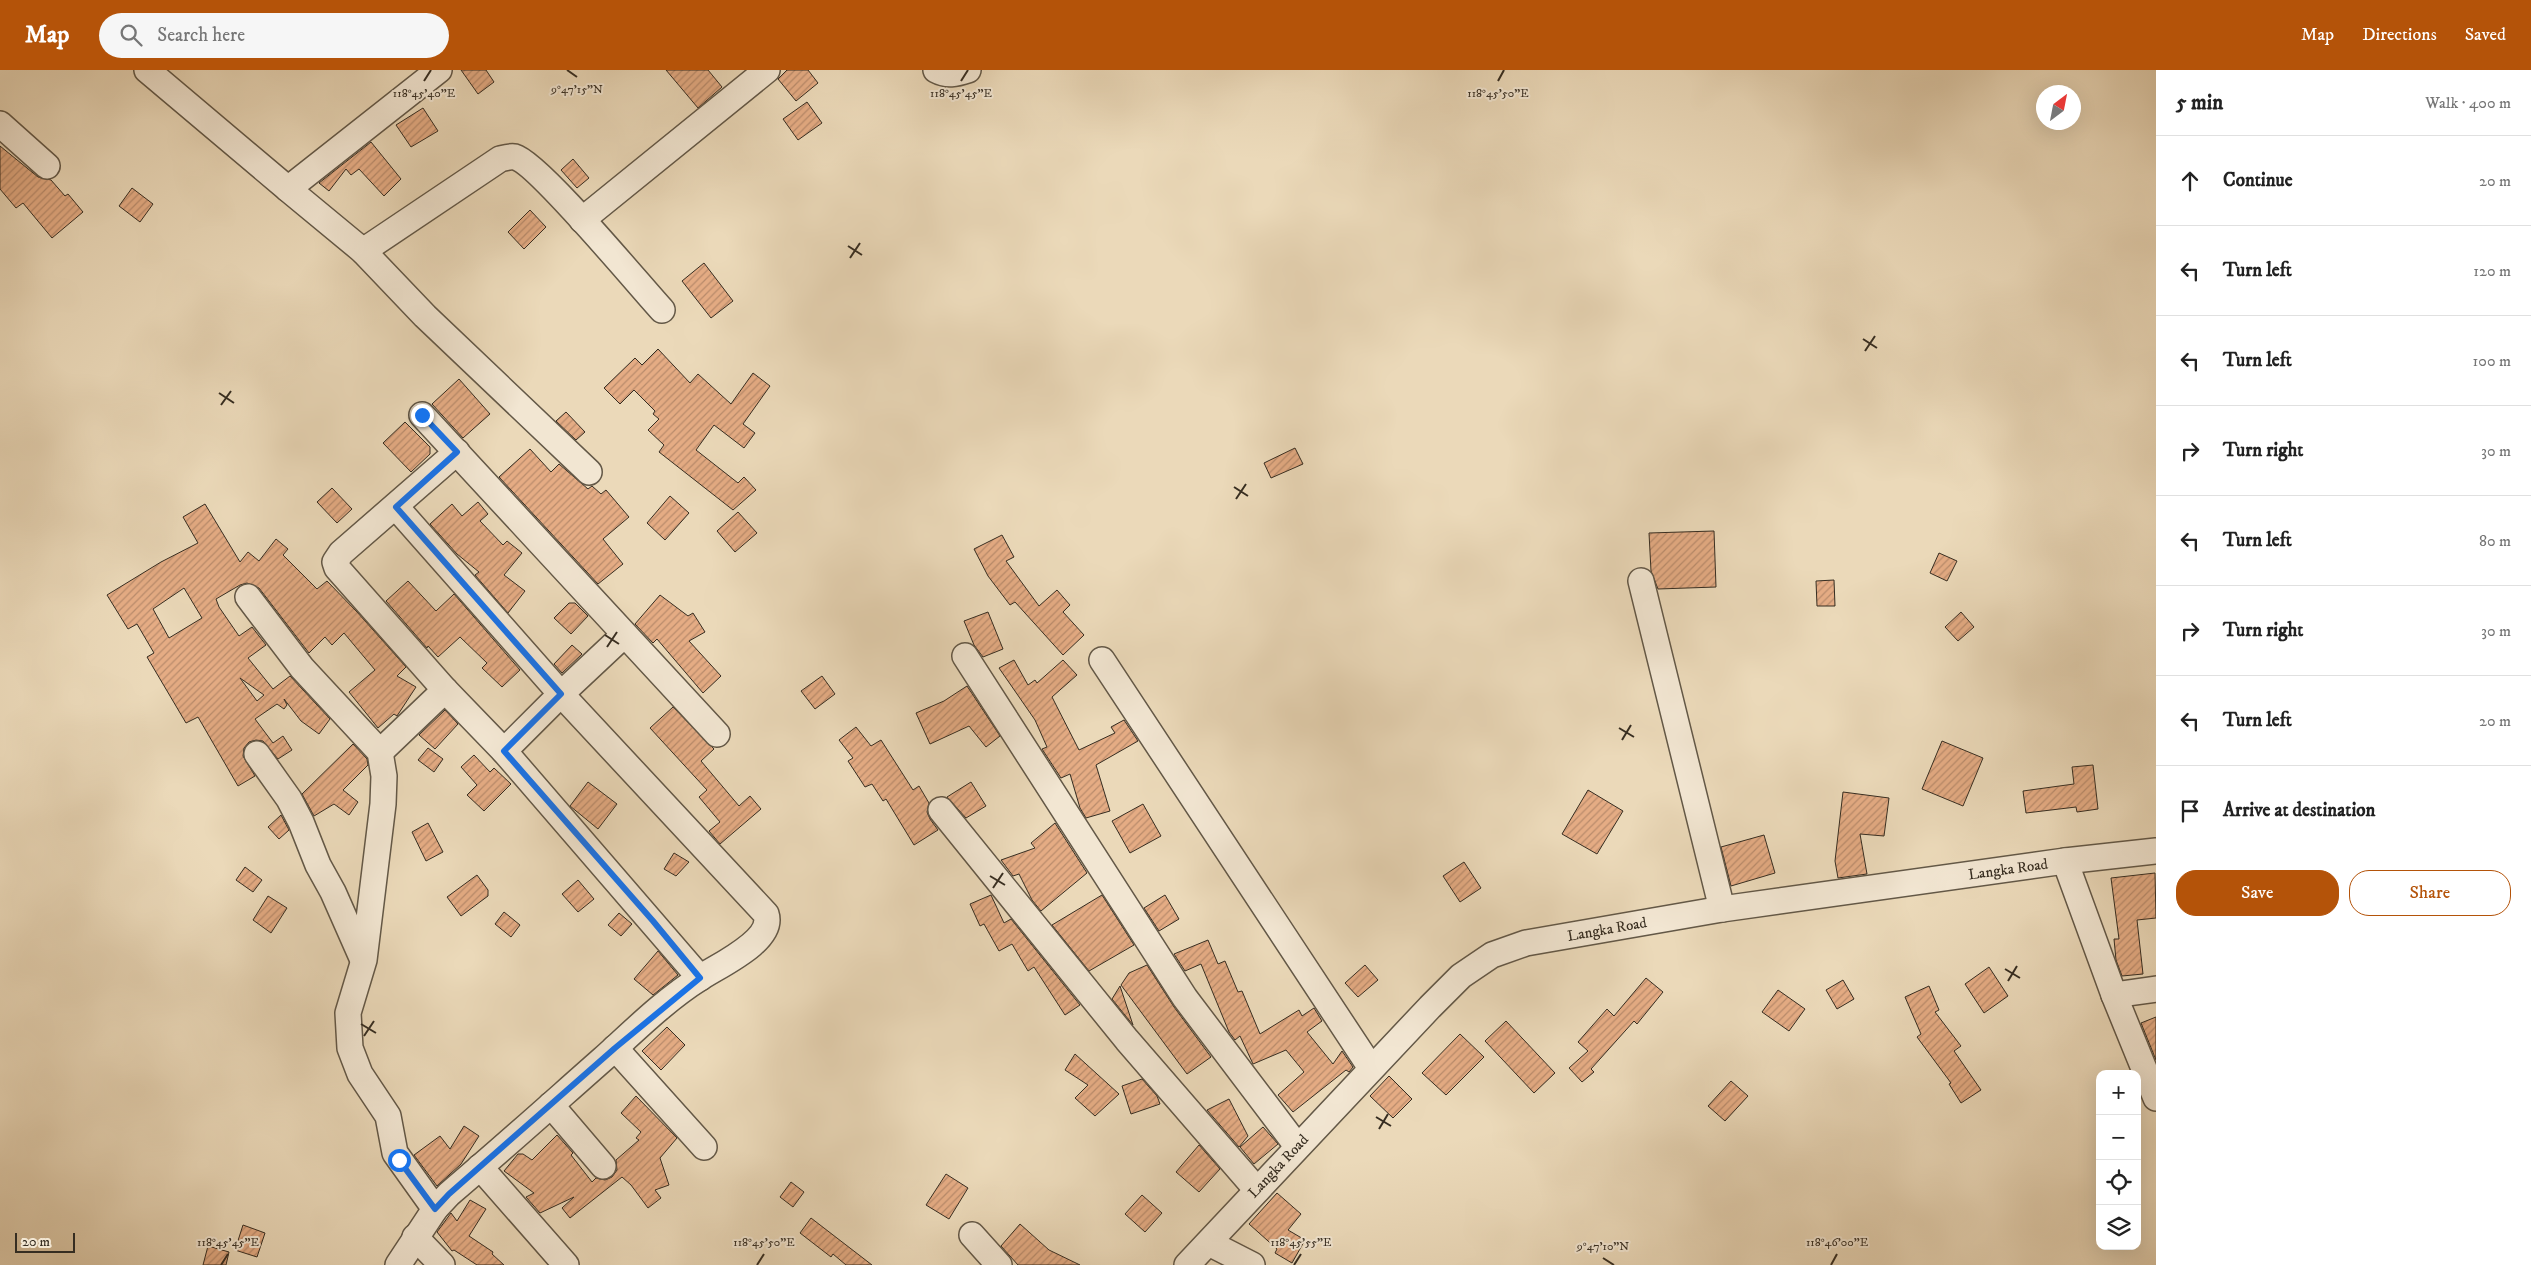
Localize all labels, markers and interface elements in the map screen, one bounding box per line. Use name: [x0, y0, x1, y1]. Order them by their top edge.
search box: [99, 13, 449, 58]
text: Map: [25, 20, 69, 50]
icon: search: [117, 21, 145, 49]
text: Search here: [157, 24, 245, 47]
text: Map: [2301, 24, 2334, 46]
text: Directions: [2362, 24, 2437, 46]
text: Saved: [2465, 24, 2506, 46]
text: 9°47'15"N: [550, 82, 603, 97]
north arrow: [2036, 85, 2081, 130]
text: 118°45'40"E: [393, 86, 456, 101]
text: 118°45'45"E: [930, 86, 992, 101]
text: 118°45'50"E: [1467, 86, 1529, 101]
text: 5 min: [2176, 90, 2223, 116]
text: Walk · 400 m: [2425, 93, 2511, 113]
icon: ahead: [2176, 167, 2204, 195]
text: Continue: [2223, 169, 2293, 192]
text: 20 m: [2479, 171, 2511, 191]
icon: left: [2176, 257, 2204, 285]
text: Turn left: [2223, 259, 2292, 282]
text: 120 m: [2473, 261, 2511, 281]
icon: left: [2176, 347, 2204, 375]
text: Turn left: [2223, 349, 2292, 372]
text: 100 m: [2473, 351, 2511, 371]
route end: [411, 404, 434, 427]
icon: right: [2176, 437, 2204, 465]
text: Turn right: [2223, 439, 2303, 462]
text: 30 m: [2481, 441, 2511, 461]
icon: left: [2176, 527, 2204, 555]
text: Turn left: [2223, 529, 2292, 552]
text: 80 m: [2479, 531, 2511, 551]
icon: right: [2176, 617, 2204, 645]
text: Turn right: [2223, 619, 2303, 642]
text: 30 m: [2481, 621, 2511, 641]
icon: left: [2176, 707, 2204, 735]
text: Turn left: [2223, 709, 2292, 732]
text: 20 m: [2479, 711, 2511, 731]
icon: arrive: [2176, 797, 2204, 825]
text: Arrive at destination: [2223, 799, 2375, 822]
street label: Langka Road: [1967, 854, 2050, 884]
button: Save: [2176, 870, 2339, 916]
button: Share: [2349, 870, 2511, 916]
street label: Langka Road: [1566, 913, 1649, 946]
map controls: [2096, 1070, 2141, 1250]
button: +: [2096, 1070, 2141, 1115]
button: −: [2096, 1115, 2141, 1160]
street label: Langka Road: [1244, 1130, 1313, 1202]
route start: [388, 1149, 411, 1172]
button: locate: [2096, 1160, 2141, 1205]
button: layers: [2096, 1205, 2141, 1250]
scale bar: [15, 1230, 75, 1253]
text: 20 m: [22, 1233, 50, 1251]
text: 118°45'45"E: [197, 1235, 259, 1250]
text: 118°45'50"E: [733, 1235, 795, 1250]
text: 118°45'55"E: [1271, 1235, 1332, 1250]
text: 118°46'00"E: [1806, 1235, 1869, 1250]
text: 9°47'10"N: [1576, 1239, 1629, 1254]

